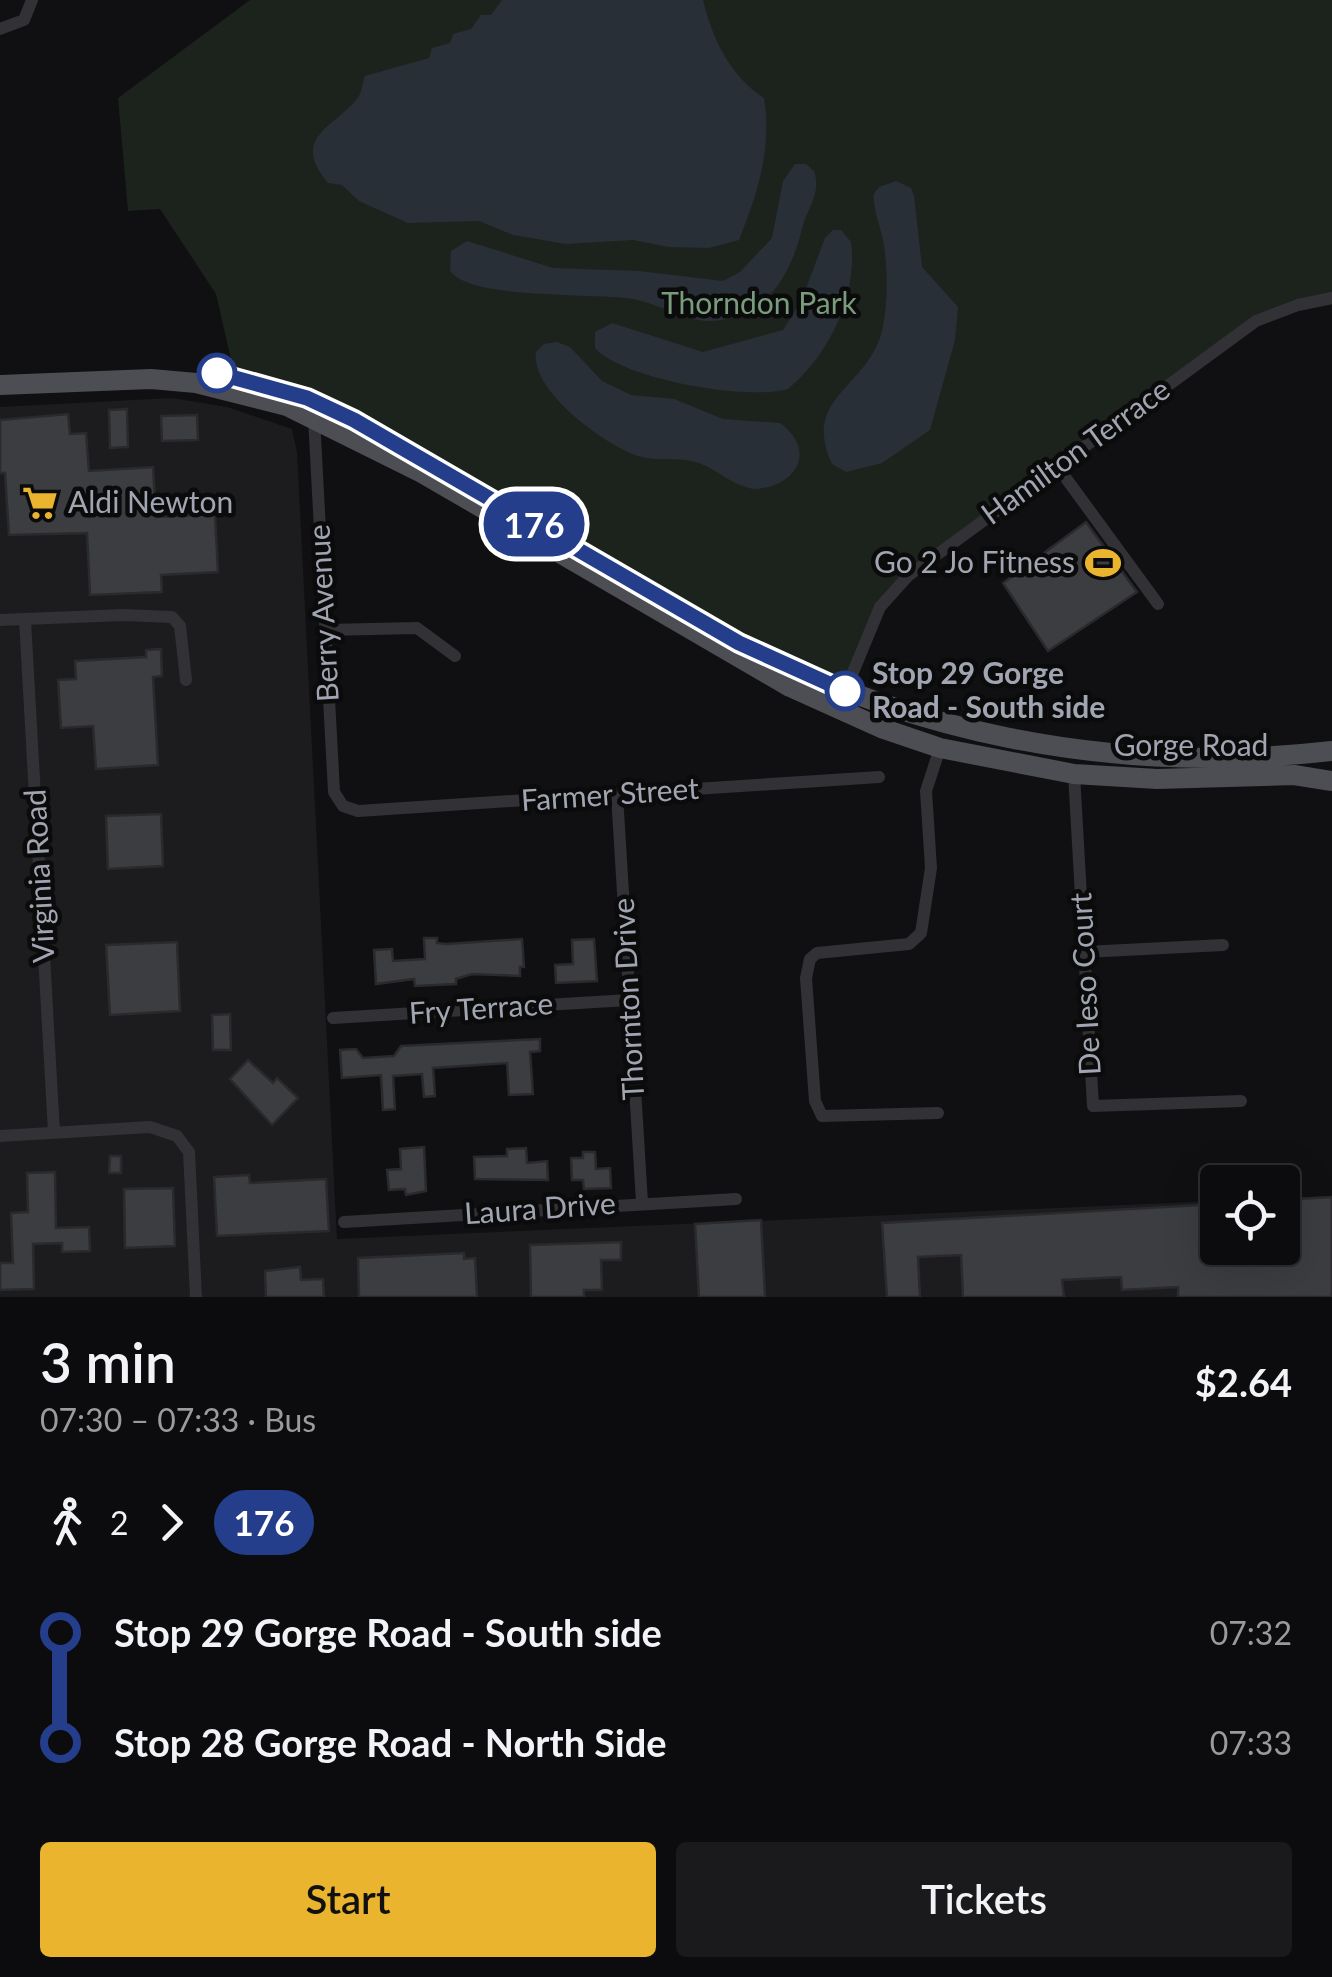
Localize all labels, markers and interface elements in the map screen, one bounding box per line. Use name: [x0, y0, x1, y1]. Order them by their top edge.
park label: Thorndon Park: [661, 284, 858, 320]
unlabelled marker: [198, 354, 236, 392]
street label: Hamilton Terrace: [974, 370, 1176, 531]
place label: Aldi Newton: [68, 483, 233, 519]
supermarket icon: Aldi Newton: [21, 484, 59, 522]
line badge: 176: [476, 492, 592, 556]
text: 176: [504, 503, 564, 545]
street label: Berry Avenue: [299, 523, 345, 703]
place label: Go 2 Jo Fitness: [874, 543, 1075, 579]
sports icon: Go 2 Jo Fitness: [1084, 544, 1122, 582]
place label: Stop 29 Gorge Road - South side: [872, 654, 1105, 724]
marker: Stop 29 Gorge Road - South side: [826, 672, 864, 710]
street label: Gorge Road: [1114, 726, 1268, 762]
street label: Farmer Street: [520, 769, 700, 817]
street label: Virginia Road: [15, 788, 61, 964]
street label: De Ieso Court: [1061, 892, 1107, 1076]
street label: Thornton Drive: [604, 897, 650, 1101]
street label: Fry Terrace: [408, 984, 554, 1030]
map controls: [1200, 1165, 1300, 1265]
button: locate: [1200, 1165, 1300, 1265]
street label: Laura Drive: [463, 1184, 617, 1230]
text: 3 min: [40, 1329, 176, 1395]
text: $2.64: [1195, 1359, 1292, 1405]
text: 07:30 – 07:33 · Bus: [40, 1400, 316, 1439]
icon: walk: [40, 1495, 95, 1550]
icon: forward: [144, 1495, 199, 1550]
text: 176: [234, 1501, 294, 1543]
text: 2: [110, 1503, 129, 1542]
text: Stop 29 Gorge Road - South side: [114, 1609, 662, 1655]
text: 07:32: [1210, 1613, 1292, 1652]
text: Stop 28 Gorge Road - North Side: [114, 1719, 667, 1765]
text: 07:33: [1210, 1723, 1292, 1762]
button: Start: [40, 1842, 656, 1957]
button: Tickets: [676, 1842, 1292, 1957]

